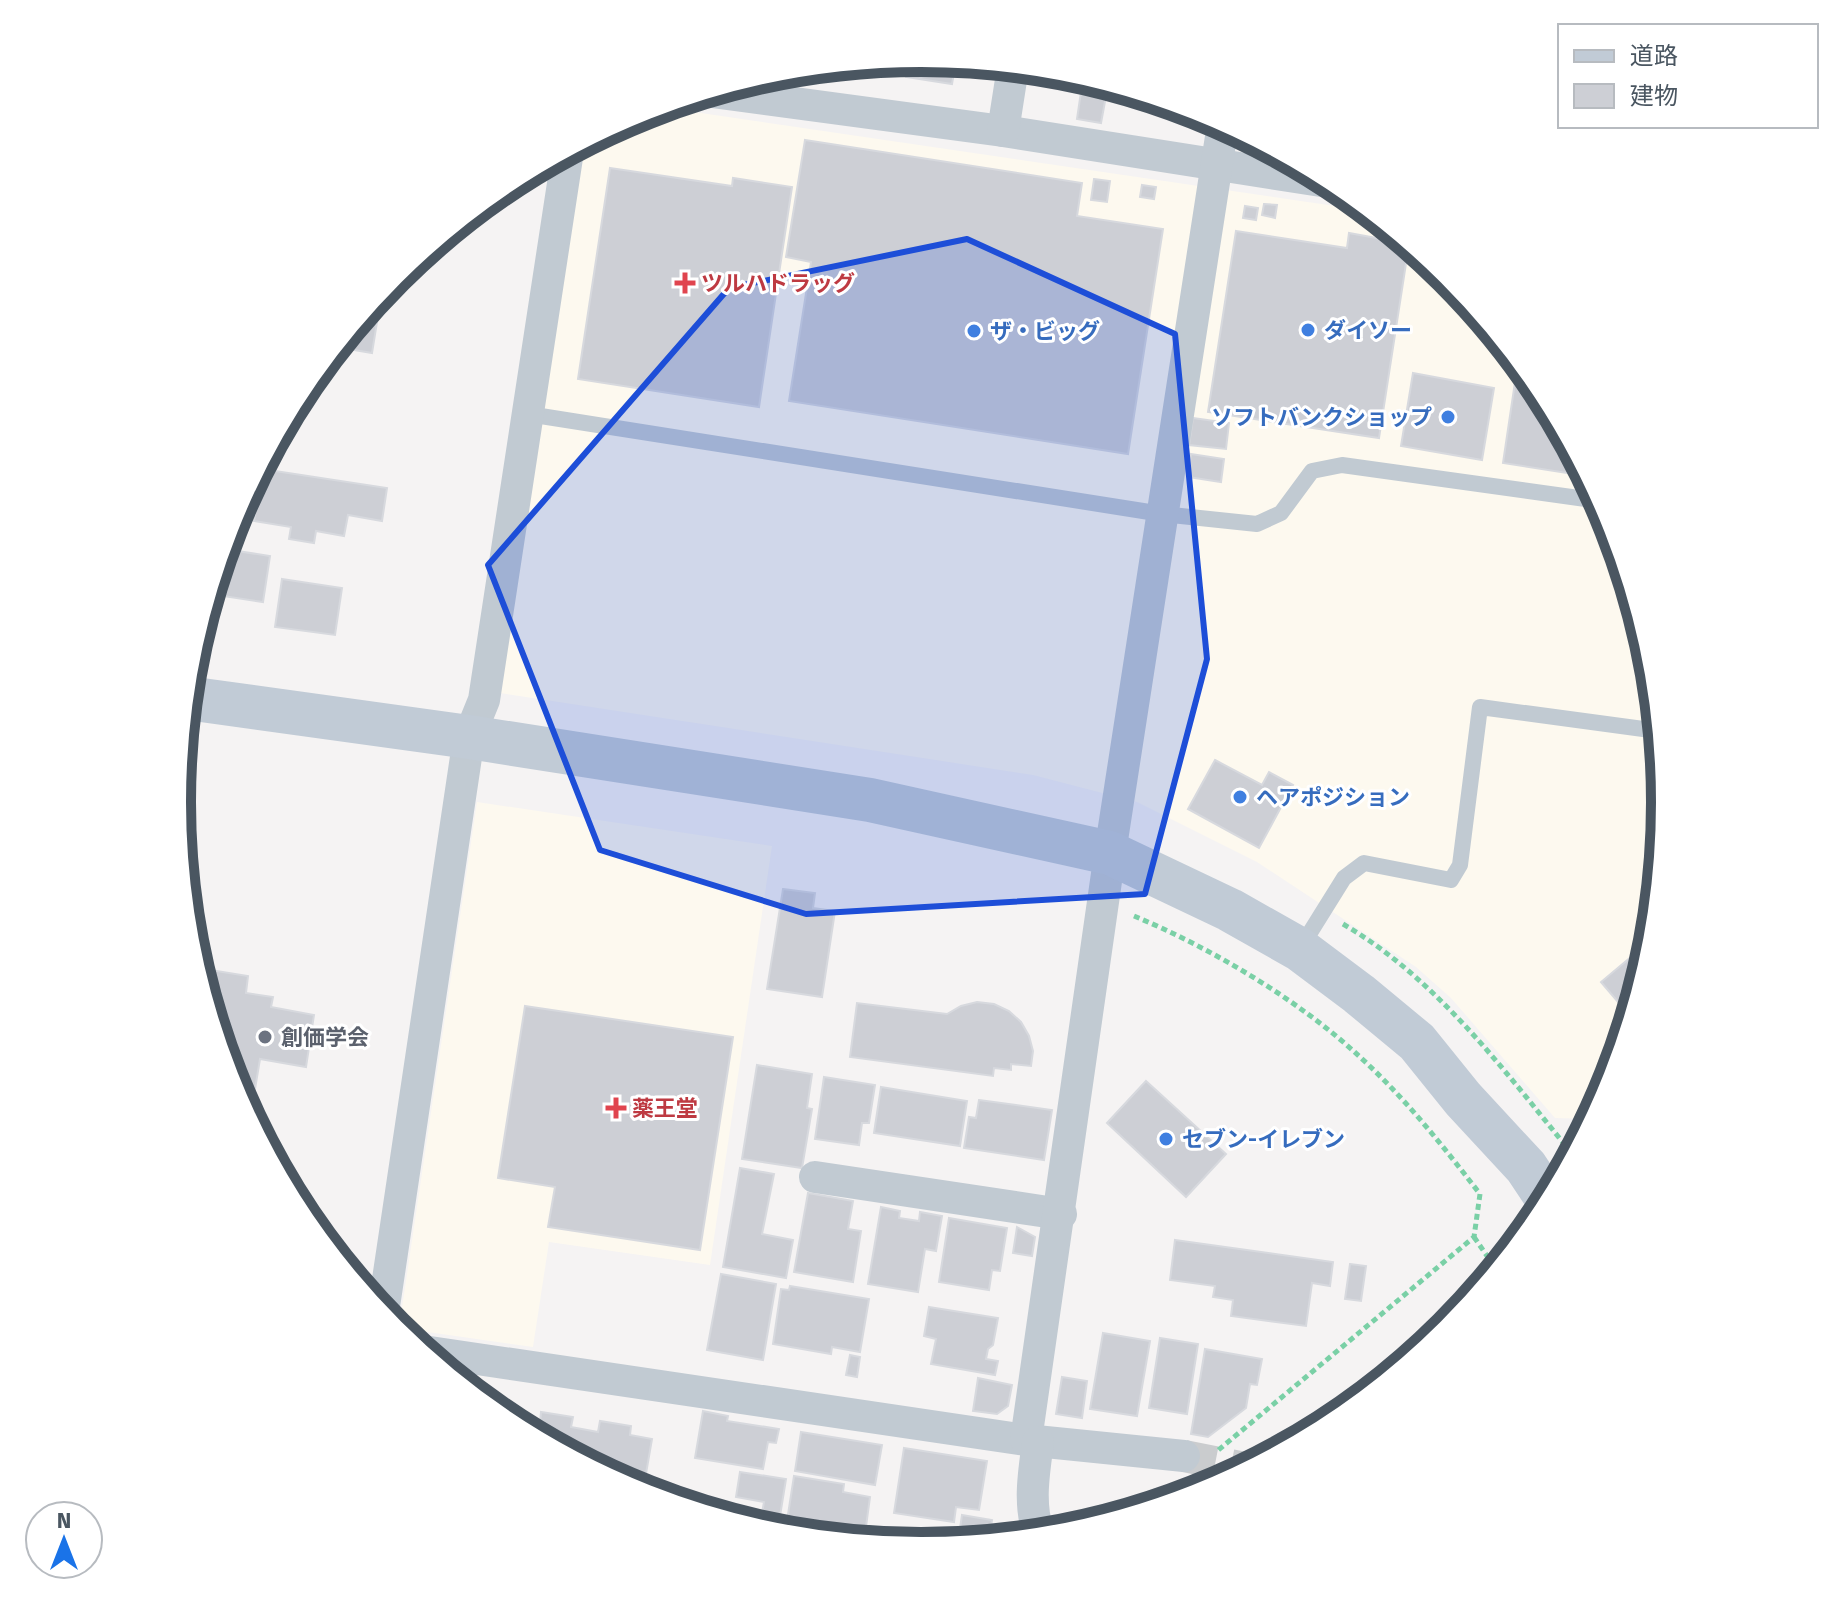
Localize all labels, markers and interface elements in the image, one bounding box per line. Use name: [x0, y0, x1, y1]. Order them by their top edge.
legend: [1558, 24, 1818, 128]
text: 道路: [1630, 42, 1678, 70]
text: 建物: [1630, 82, 1678, 110]
place label: ツルハドラッグ: [701, 270, 855, 297]
marker: ツルハドラッグ: [676, 274, 694, 292]
place label: ダイソー: [1324, 317, 1412, 344]
place label: ザ・ビッグ: [990, 318, 1100, 345]
marker: ダイソー: [1299, 321, 1317, 339]
marker: ザ・ビッグ: [965, 322, 983, 340]
place label: ソフトバンクショップ: [1211, 404, 1432, 431]
marker: ソフトバンクショップ: [1439, 408, 1457, 426]
place label: ヘアポジション: [1256, 784, 1410, 811]
marker: ヘアポジション: [1231, 788, 1249, 806]
place label: 創価学会: [281, 1024, 369, 1051]
marker: 創価学会: [256, 1028, 274, 1046]
place label: 薬王堂: [632, 1095, 698, 1122]
marker: 薬王堂: [607, 1099, 625, 1117]
place label: セブン-イレブン: [1182, 1126, 1345, 1153]
marker: セブン-イレブン: [1157, 1130, 1175, 1148]
north arrow: [24, 1500, 104, 1580]
text: N: [57, 1507, 71, 1534]

